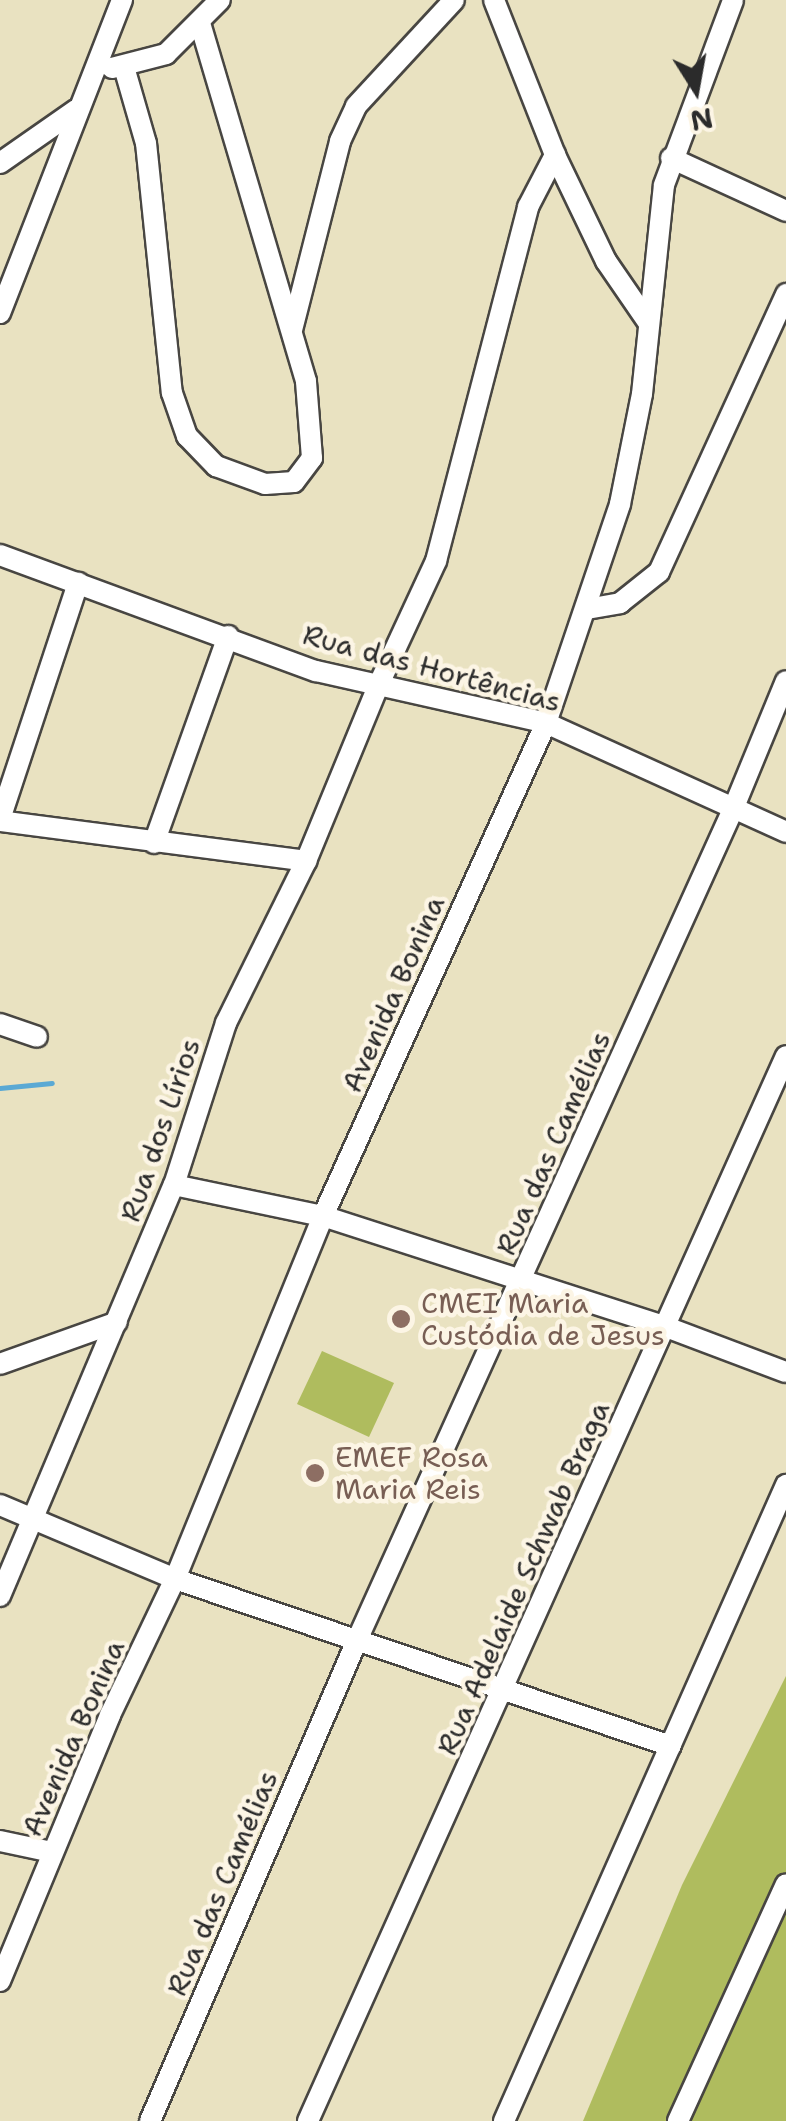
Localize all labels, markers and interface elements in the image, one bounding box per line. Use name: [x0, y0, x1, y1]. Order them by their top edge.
north arrow: [646, 40, 746, 140]
text: N: [687, 99, 716, 140]
street label: Rua das Hortências: [299, 617, 565, 719]
street label: Avenida Bonina: [335, 891, 451, 1097]
street label: Rua das Camélias: [489, 1026, 617, 1260]
street label: Rua dos Lírios: [113, 1034, 207, 1226]
place label: CMEI Maria Custódia de Jesus: [421, 1286, 665, 1352]
marker: CMEI Maria Custódia de Jesus: [390, 1308, 412, 1330]
street label: Rua Adelaide Schwab Braga: [430, 1396, 616, 1760]
place label: EMEF Rosa Maria Reis: [335, 1440, 488, 1506]
marker: EMEF Rosa Maria Reis: [304, 1462, 326, 1484]
street label: Avenida Bonina: [15, 1635, 131, 1841]
street label: Rua das Camélias: [159, 1766, 285, 2000]

